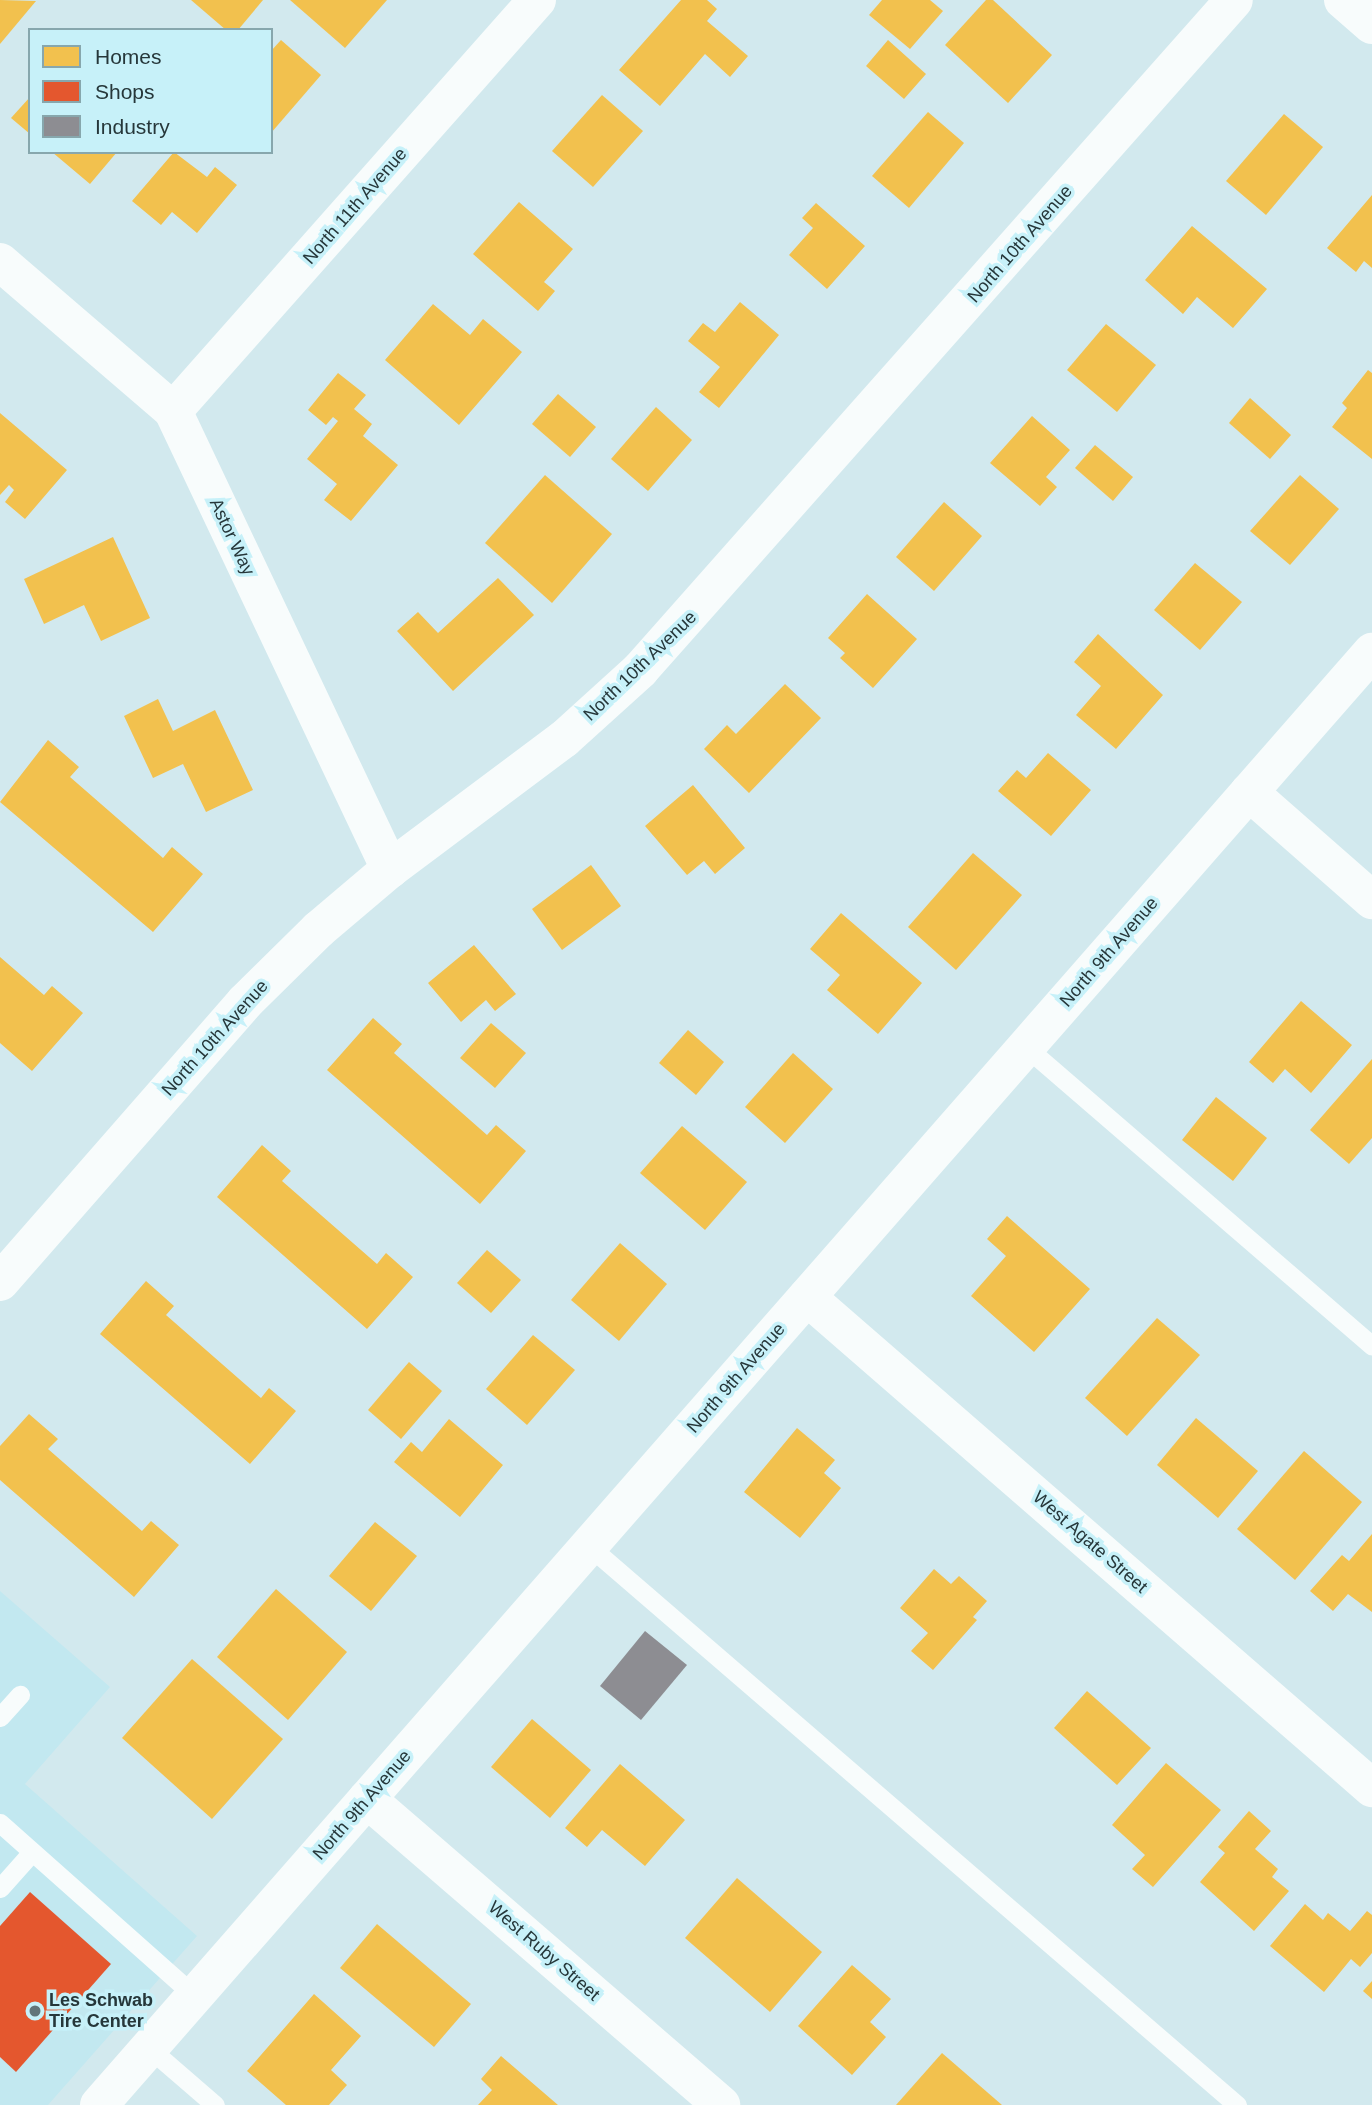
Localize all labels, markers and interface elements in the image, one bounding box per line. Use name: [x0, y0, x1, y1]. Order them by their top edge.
legend: [28, 28, 273, 154]
text: Homes: [95, 45, 162, 68]
text: Shops: [95, 80, 155, 103]
text: Industry: [95, 115, 170, 138]
street label: North 11th Avenue: [298, 143, 412, 269]
street label: North 10th Avenue: [963, 180, 1077, 308]
street label: Astor Way: [205, 495, 259, 579]
street label: North 10th Avenue: [579, 606, 701, 726]
street label: North 9th Avenue: [1055, 892, 1163, 1012]
street label: North 10th Avenue: [157, 975, 273, 1101]
street label: North 9th Avenue: [682, 1318, 790, 1438]
street label: West Agate Street: [1028, 1486, 1152, 1598]
street label: North 9th Avenue: [308, 1745, 416, 1865]
street label: West Ruby Street: [484, 1897, 604, 2005]
place label: Les Schwab Tire Center: [49, 1990, 153, 2032]
marker: Les Schwab Tire Center: [27, 2003, 43, 2019]

